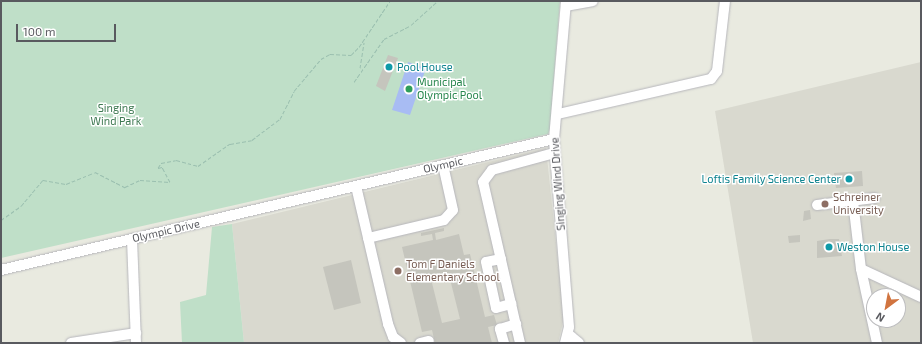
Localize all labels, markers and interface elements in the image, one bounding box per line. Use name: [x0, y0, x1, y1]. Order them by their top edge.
scale bar: [18, 16, 118, 42]
text: 100 m: [23, 24, 55, 38]
place label: Pool House: [397, 60, 453, 74]
marker: Pool House: [384, 62, 394, 72]
place label: Municipal Olympic Pool: [417, 76, 482, 102]
marker: Municipal Olympic Pool: [404, 84, 414, 94]
park label: Singing Wind Park: [91, 102, 141, 128]
street label: Singing Wind Drive: [548, 137, 568, 231]
street label: Olympic: [422, 154, 464, 176]
place label: Loftis Family Science Center: [701, 172, 841, 186]
marker: Loftis Family Science Center: [844, 174, 854, 184]
place label: Schreiner University: [833, 191, 884, 217]
marker: Schreiner University: [820, 199, 830, 209]
street label: Olympic Drive: [131, 217, 201, 245]
place label: Weston House: [837, 240, 909, 254]
marker: Weston House: [824, 242, 834, 252]
place label: Tom F Daniels Elementary School: [406, 258, 500, 284]
marker: Tom F Daniels Elementary School: [393, 266, 403, 276]
north arrow: [866, 288, 906, 328]
text: N: [873, 310, 887, 325]

